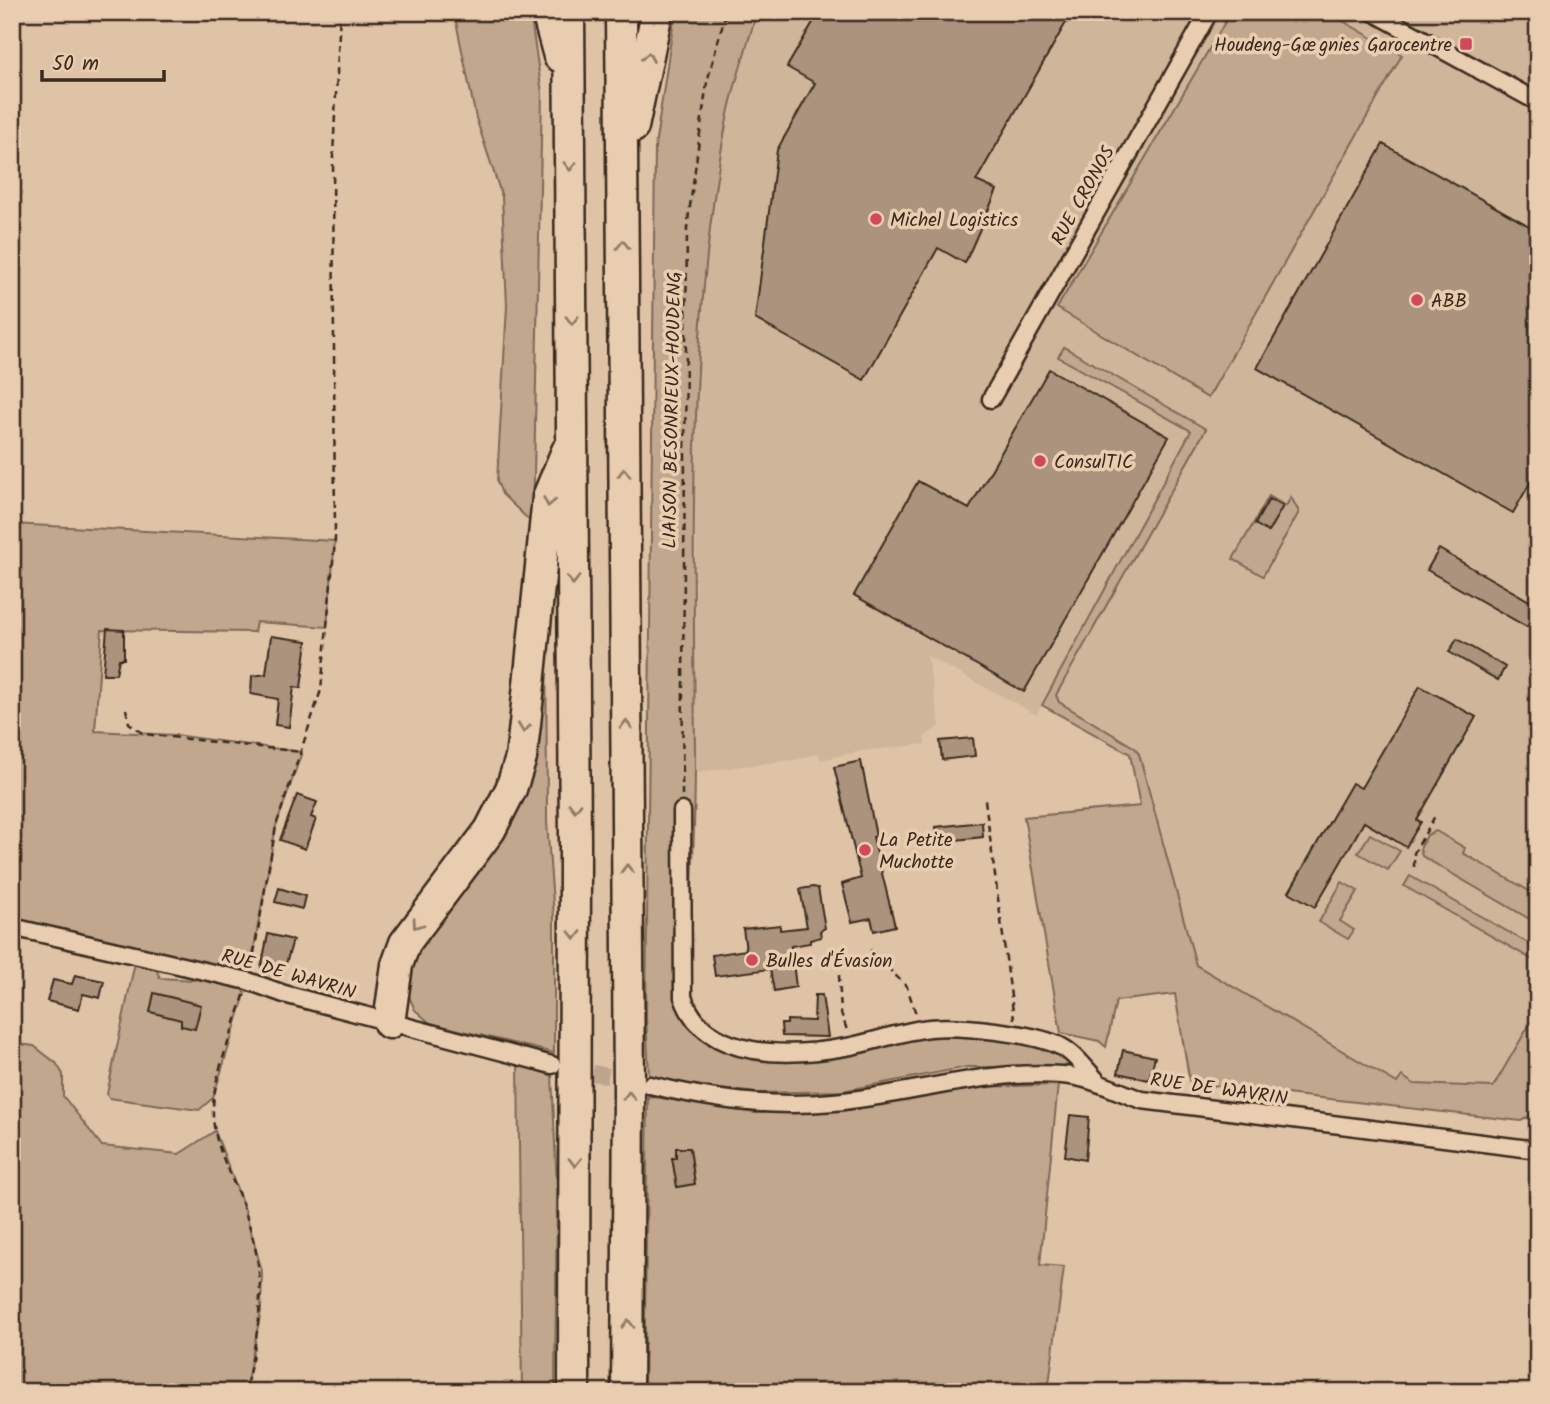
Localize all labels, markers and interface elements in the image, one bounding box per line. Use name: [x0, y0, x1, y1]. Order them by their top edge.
place label: Houdeng-Gœgnies Garocentre: [1214, 31, 1452, 61]
marker: Houdeng-Gœgnies Garocentre: [1458, 36, 1474, 52]
scale bar: [42, 38, 164, 82]
text: 50 m: [52, 48, 99, 81]
one-way arrow: [640, 51, 655, 63]
street label: RUE CRONOS: [1044, 141, 1124, 251]
one-way arrow: [563, 160, 578, 171]
place label: Michel Logistics: [890, 206, 1018, 236]
marker: Michel Logistics: [868, 211, 884, 227]
one-way arrow: [615, 239, 631, 250]
street label: LIAISON BESONRIEUX-HOUDENG: [656, 271, 690, 549]
place label: ABB: [1431, 287, 1467, 317]
marker: ABB: [1409, 292, 1425, 308]
one-way arrow: [564, 315, 579, 326]
place label: ConsulTIC: [1054, 448, 1133, 478]
marker: ConsulTIC: [1032, 453, 1048, 469]
one-way arrow: [616, 467, 632, 477]
one-way arrow: [542, 496, 557, 508]
one-way arrow: [565, 575, 581, 586]
one-way arrow: [618, 719, 634, 729]
one-way arrow: [517, 722, 532, 734]
one-way arrow: [567, 803, 583, 813]
place label: La Petite Muchotte: [879, 826, 954, 878]
marker: La Petite Muchotte: [857, 842, 873, 858]
one-way arrow: [619, 863, 635, 873]
one-way arrow: [413, 916, 425, 929]
one-way arrow: [567, 930, 583, 941]
street label: RUE DE WAVRIN: [218, 941, 359, 1008]
place label: Bulles d'Évasion: [766, 947, 892, 977]
marker: Bulles d'Évasion: [744, 952, 760, 968]
street label: RUE DE WAVRIN: [1148, 1065, 1290, 1114]
one-way arrow: [621, 1090, 637, 1101]
one-way arrow: [567, 1158, 583, 1168]
one-way arrow: [620, 1318, 635, 1329]

